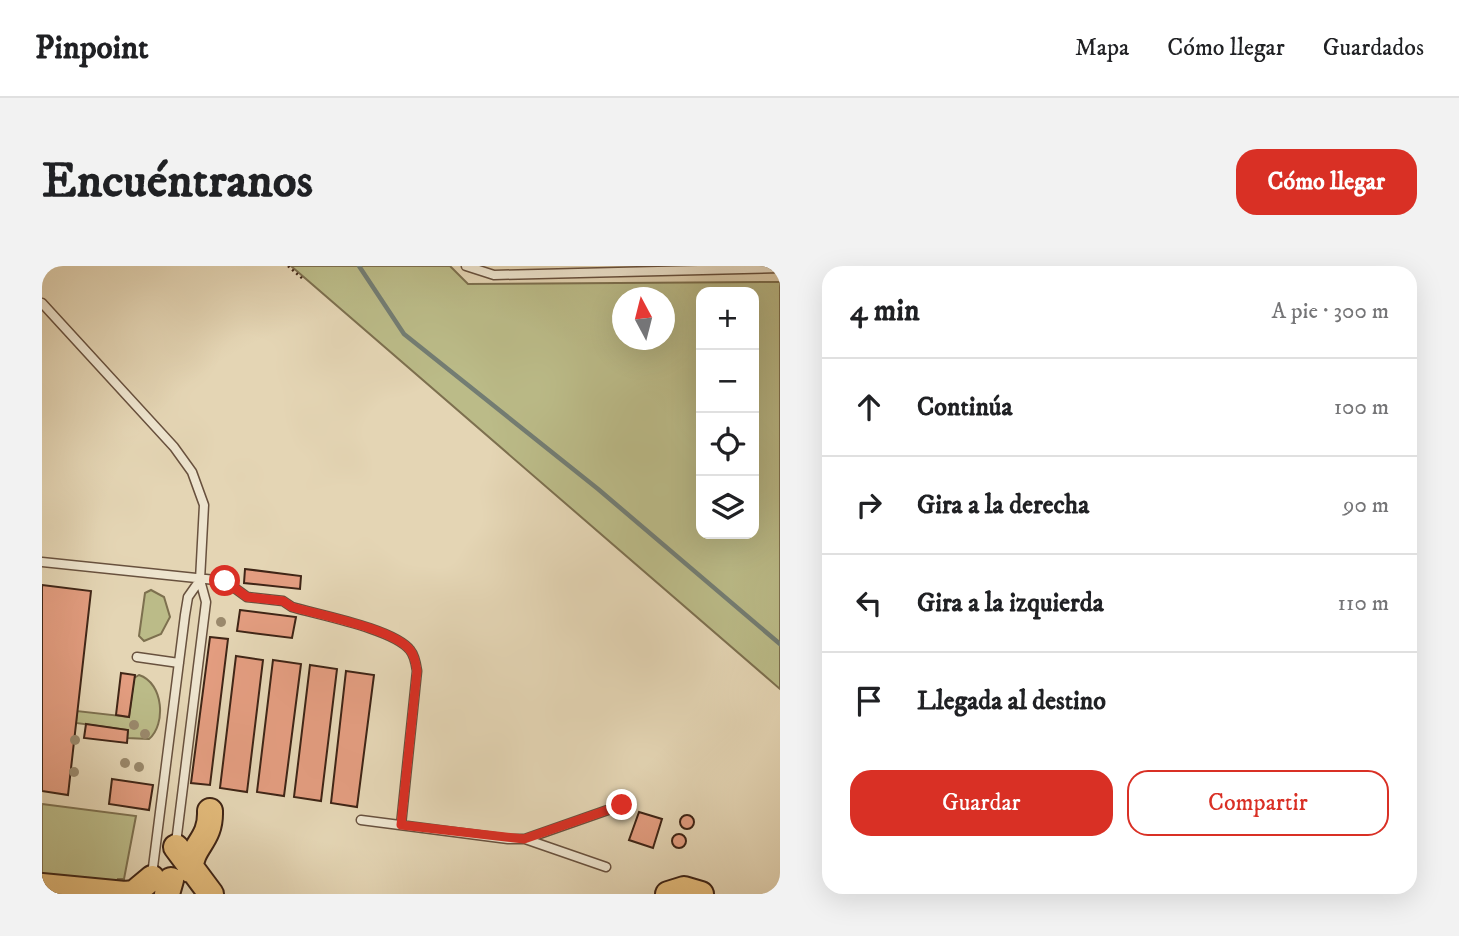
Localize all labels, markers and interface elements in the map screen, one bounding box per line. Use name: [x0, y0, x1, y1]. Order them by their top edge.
text: Pinpoint: [35, 28, 149, 69]
text: Mapa: [1075, 33, 1129, 63]
text: Cómo llegar: [1167, 33, 1285, 63]
text: Guardados: [1323, 33, 1424, 63]
button: Cómo llegar: [1236, 149, 1417, 215]
text: Encuéntranos: [42, 151, 313, 213]
north arrow: [612, 287, 675, 350]
map controls: [696, 287, 759, 539]
button: +: [696, 287, 759, 350]
text: 4 min: [850, 293, 920, 330]
text: A pie · 300 m: [1271, 297, 1389, 326]
button: −: [696, 350, 759, 413]
icon: ahead: [850, 388, 888, 426]
text: Continúa: [917, 391, 1012, 424]
text: 100 m: [1334, 393, 1389, 422]
button: locate: [696, 413, 759, 476]
button: layers: [696, 476, 759, 539]
icon: right: [850, 486, 888, 524]
text: Gira a la derecha: [917, 489, 1089, 522]
text: 90 m: [1343, 491, 1389, 520]
route start: [209, 565, 240, 596]
icon: left: [850, 584, 888, 622]
text: Gira a la izquierda: [917, 587, 1104, 620]
text: 110 m: [1338, 589, 1389, 618]
icon: arrive: [850, 682, 888, 720]
text: Llegada al destino: [917, 685, 1106, 718]
button: Guardar: [850, 770, 1113, 836]
button: Compartir: [1127, 770, 1389, 836]
route end: [606, 789, 637, 820]

